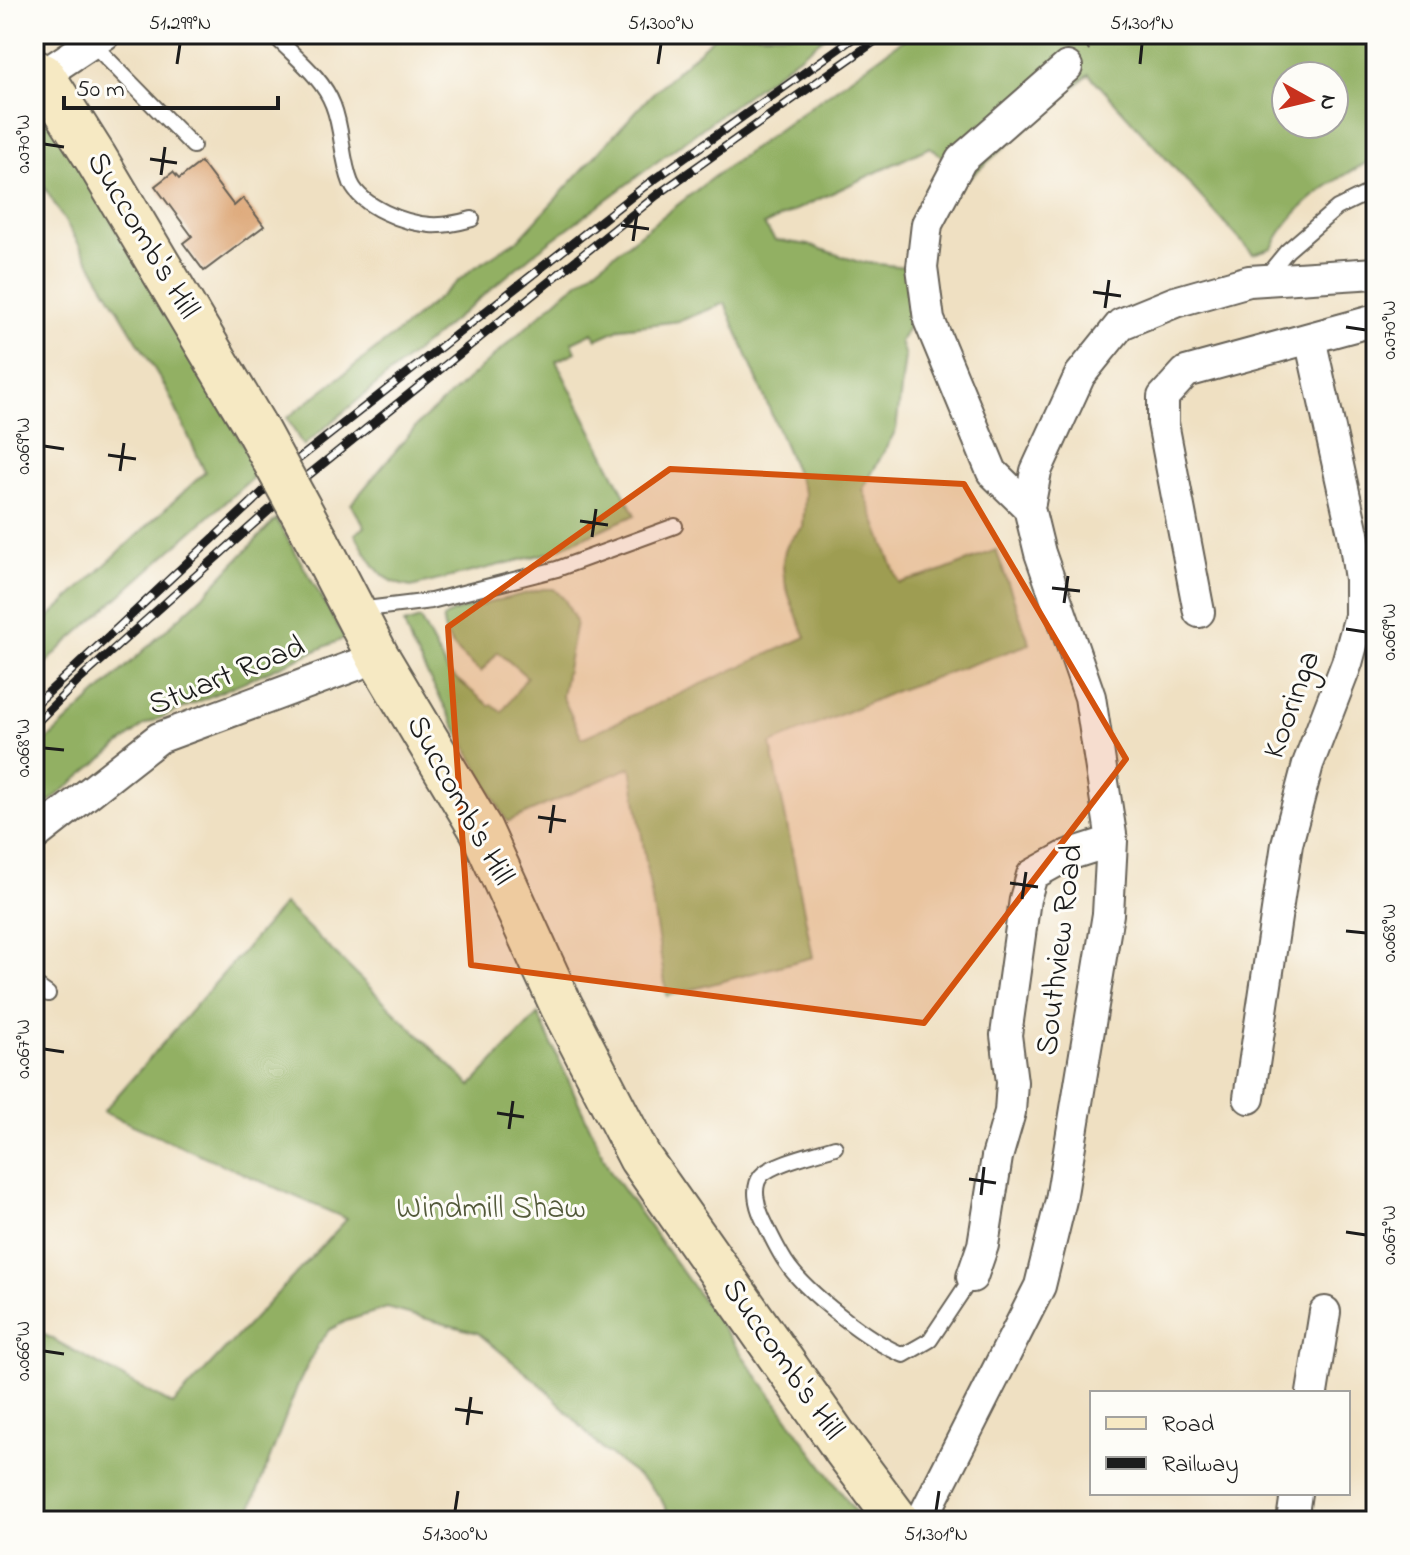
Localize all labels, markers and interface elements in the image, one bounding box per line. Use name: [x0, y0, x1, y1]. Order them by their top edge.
text: 51.299°N: [149, 10, 211, 39]
text: 51.300°N: [628, 10, 694, 39]
text: 51.301°N: [1110, 10, 1174, 39]
scale bar: [64, 60, 278, 110]
north arrow: [1270, 60, 1350, 140]
text: 50 m: [76, 73, 125, 108]
text: N: [1310, 93, 1344, 112]
text: 0.070°W: [10, 114, 39, 174]
street label: Succomb's Hill: [73, 143, 211, 329]
text: 0.070°W: [1376, 300, 1405, 360]
text: 0.069°W: [10, 417, 39, 475]
text: 0.069°W: [1376, 603, 1405, 661]
street label: Stuart Road: [142, 624, 312, 730]
street label: Kooringa: [1252, 644, 1334, 766]
street label: Succomb's Hill: [393, 707, 525, 895]
text: 0.068°W: [10, 719, 39, 777]
street label: Southview Road: [1025, 842, 1097, 1058]
text: 0.068°W: [1376, 904, 1405, 962]
text: 0.067°W: [10, 1019, 39, 1079]
park label: Windmill Shaw: [396, 1186, 586, 1233]
text: 0.067°W: [1376, 1205, 1405, 1265]
street label: Succomb's Hill: [709, 1269, 855, 1451]
text: 0.066°W: [10, 1321, 39, 1381]
legend: [1090, 1391, 1350, 1495]
text: Road: [1162, 1408, 1215, 1443]
text: Railway: [1162, 1448, 1239, 1484]
text: 51.300°N: [422, 1521, 488, 1550]
text: 51.301°N: [904, 1521, 968, 1550]

